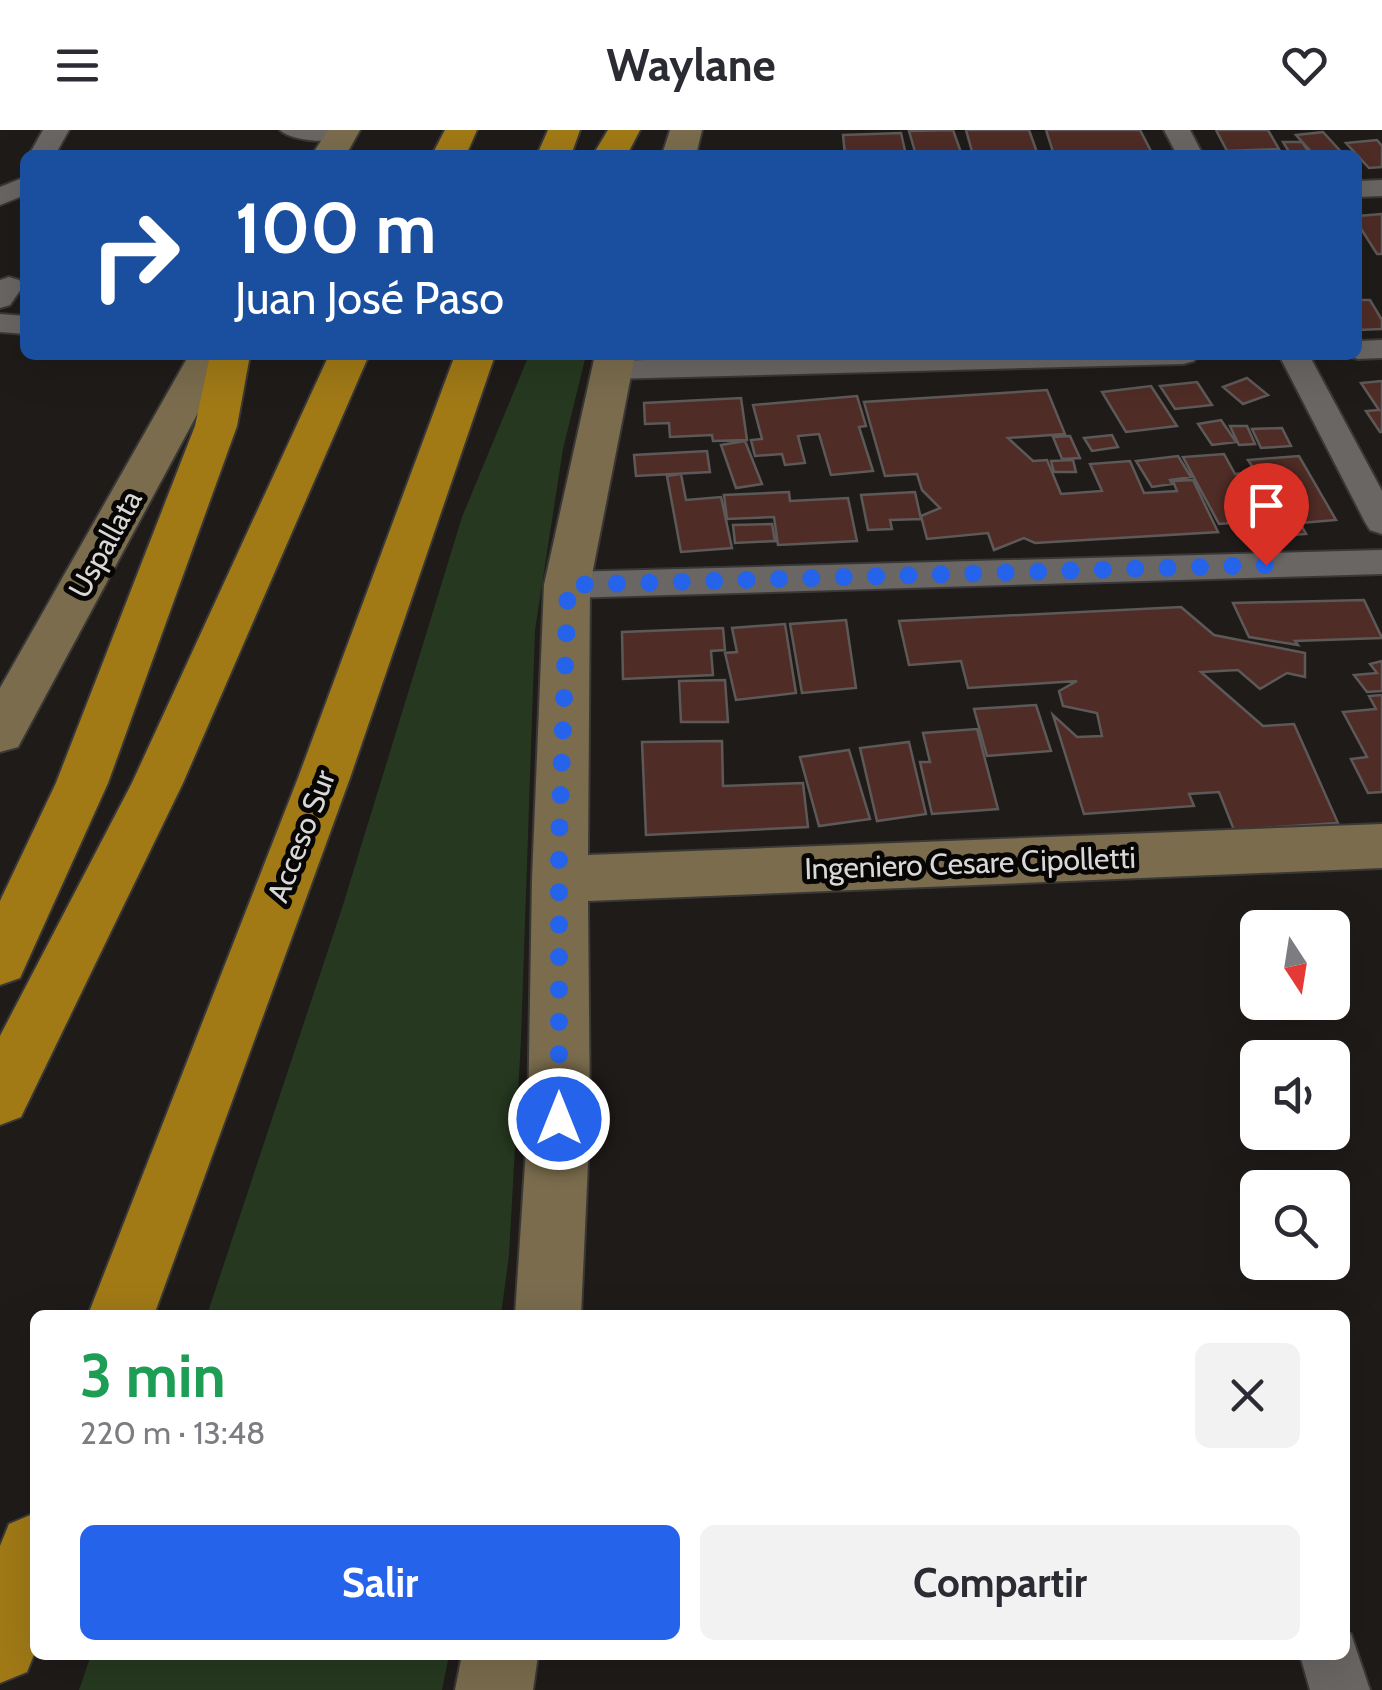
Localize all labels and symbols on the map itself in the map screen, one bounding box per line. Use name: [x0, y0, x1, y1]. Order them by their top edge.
pin: [1224, 463, 1309, 566]
street label: Uspallata: [60, 483, 150, 604]
street label: Acceso Sur: [259, 764, 343, 907]
street label: Ingeniero Cesare Cipolletti: [804, 839, 1136, 887]
north arrow: [1240, 910, 1350, 1020]
position arrow: [507, 1067, 611, 1171]

